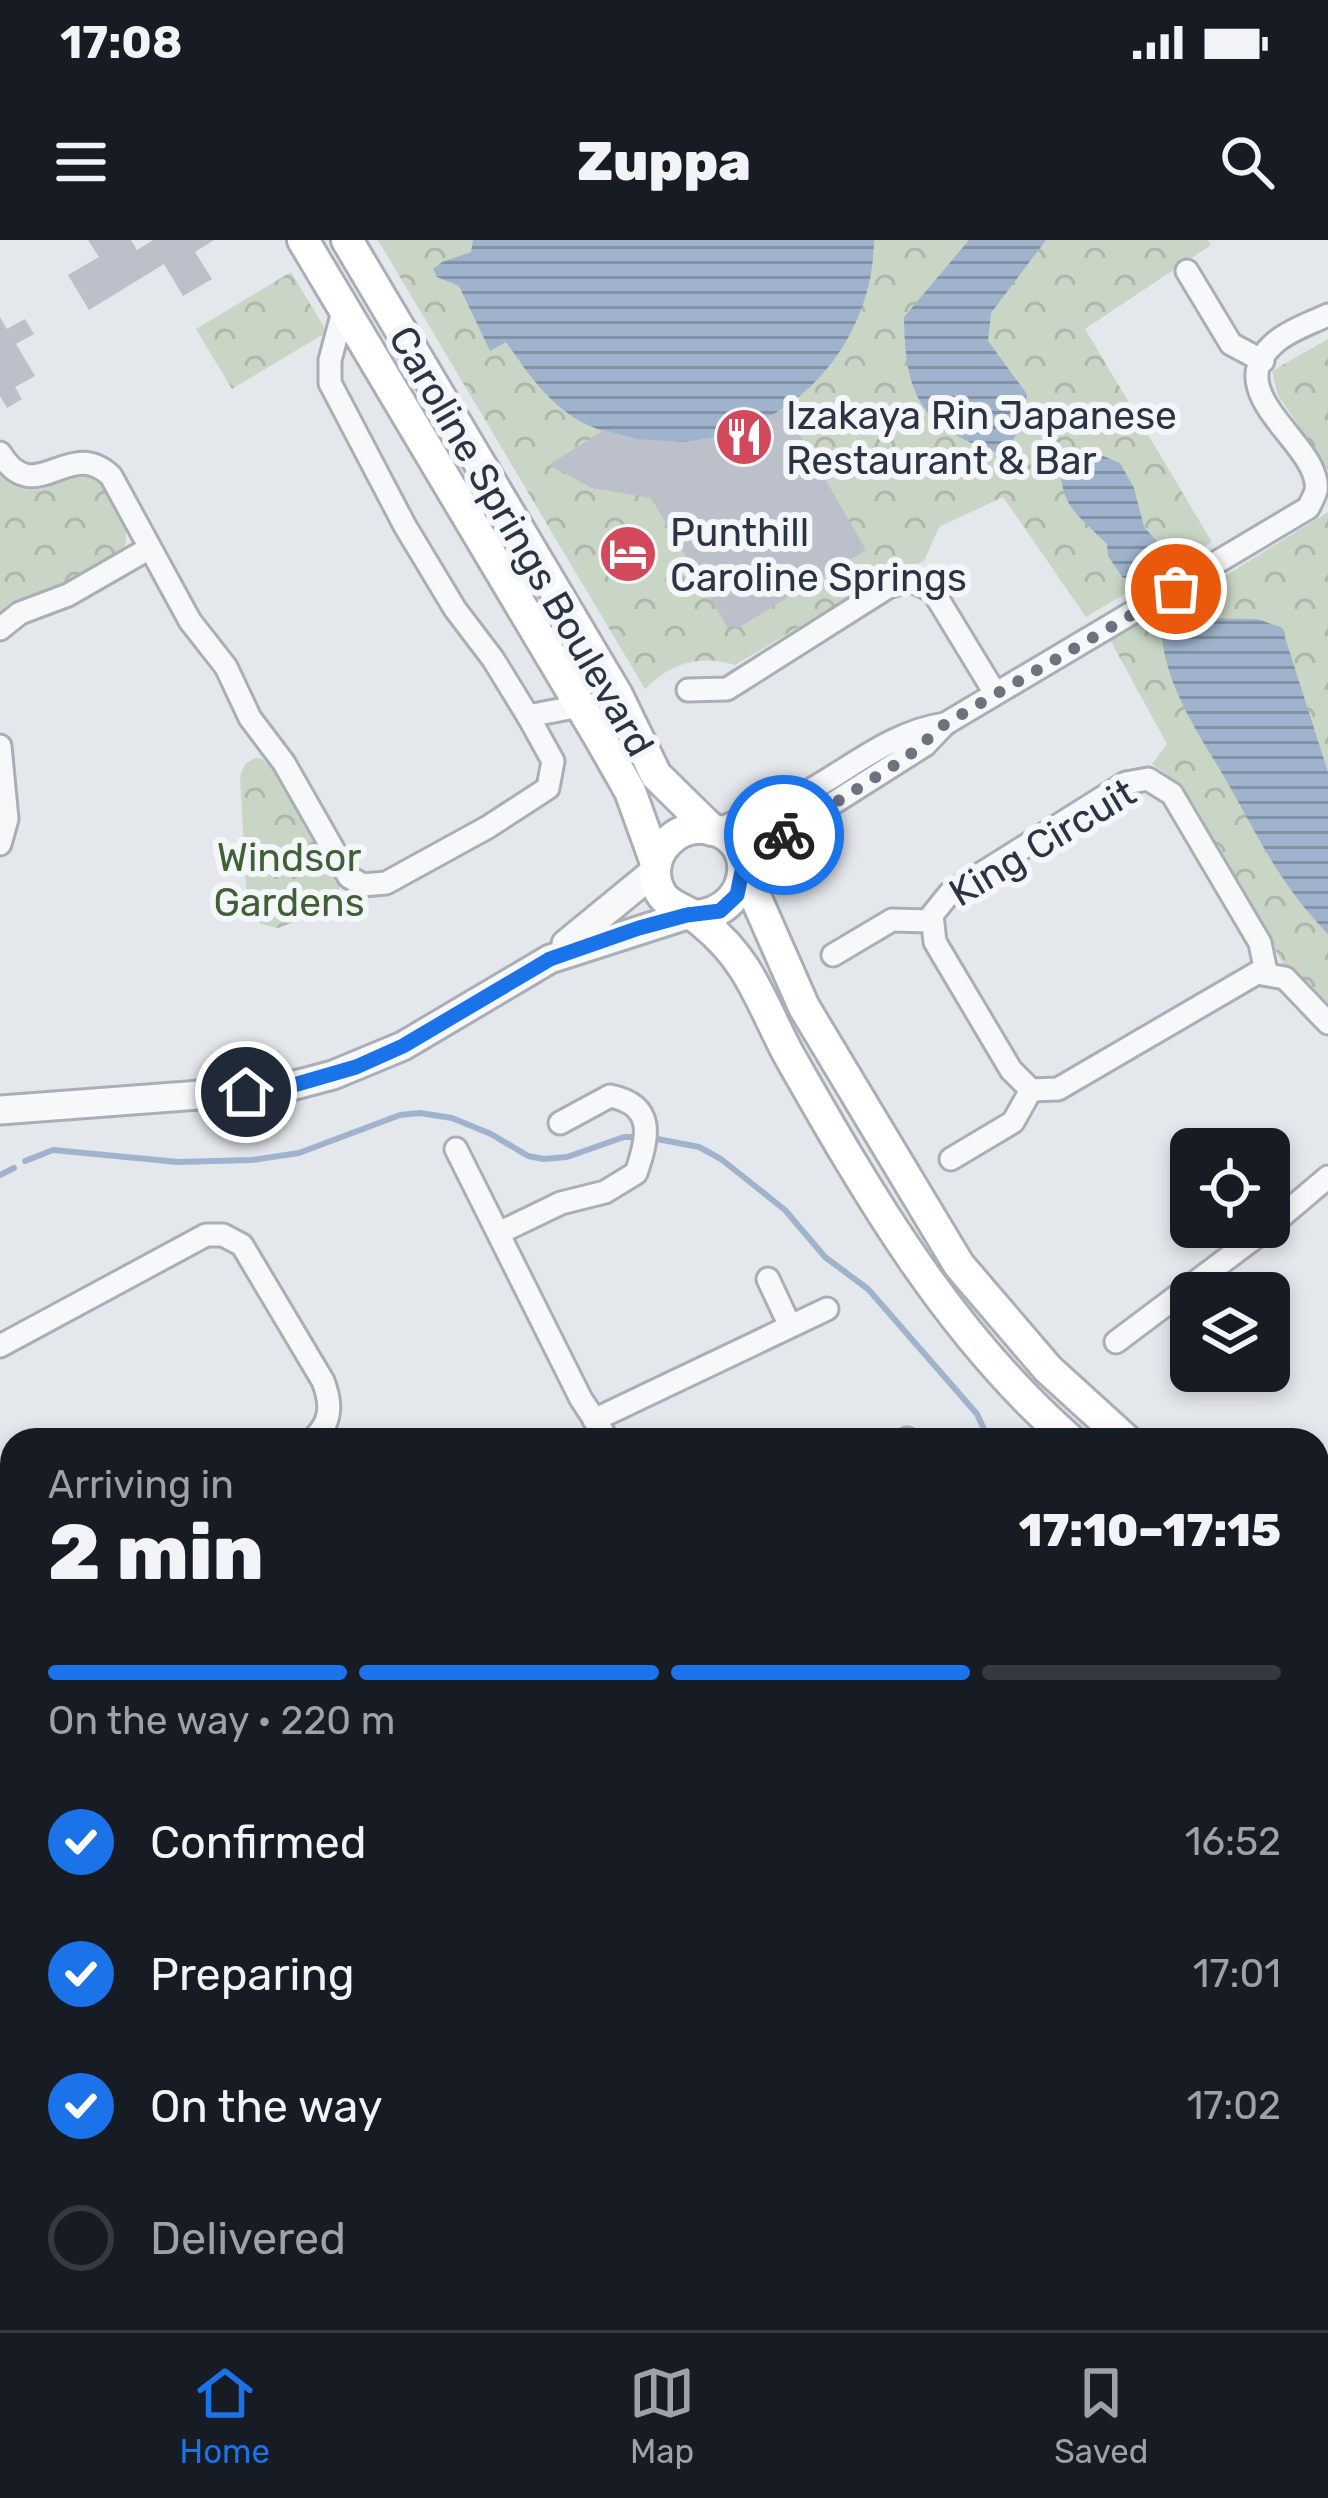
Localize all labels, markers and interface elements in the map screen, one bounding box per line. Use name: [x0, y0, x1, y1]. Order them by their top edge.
text: 17:08: [60, 16, 182, 69]
icon: menu: [48, 129, 114, 195]
icon: search: [1214, 129, 1280, 195]
text: Zuppa: [577, 130, 751, 194]
street label: Caroline Springs Boulevard: [379, 318, 663, 765]
place label: Izakaya Rin Japanese Restaurant & Bar: [786, 393, 1177, 484]
restaurant icon: Izakaya Rin Japanese Restaurant & Bar: [713, 406, 775, 468]
place label: Punthill Caroline Springs: [670, 510, 967, 601]
hotel icon: Punthill Caroline Springs: [597, 523, 659, 585]
pin: [1125, 538, 1227, 640]
icon: bag: [1143, 556, 1209, 622]
street label: King Circuit: [941, 769, 1144, 916]
courier: [724, 775, 844, 895]
icon: bike: [751, 802, 817, 868]
park label: Windsor Gardens: [213, 835, 365, 926]
pin: [195, 1041, 297, 1143]
icon: home: [213, 1059, 279, 1125]
map controls: [1170, 1128, 1290, 1392]
button: locate: [1170, 1128, 1290, 1248]
button: layers: [1170, 1272, 1290, 1392]
text: Arriving in: [48, 1462, 234, 1508]
text: 17:10–17:15: [1019, 1504, 1281, 1557]
text: 2 min: [48, 1506, 264, 1599]
text: On the way · 220 m: [48, 1698, 395, 1744]
icon: check: [48, 1809, 114, 1875]
text: Confirmed: [150, 1816, 367, 1869]
text: 16:52: [1185, 1819, 1281, 1865]
icon: check: [48, 1941, 114, 2007]
text: Preparing: [150, 1948, 355, 2001]
text: 17:01: [1193, 1951, 1281, 1997]
icon: check: [48, 2073, 114, 2139]
text: On the way: [150, 2080, 383, 2133]
text: 17:02: [1187, 2083, 1281, 2129]
text: Delivered: [150, 2212, 346, 2265]
tab: Home: [180, 2360, 270, 2471]
tab: Map: [629, 2360, 695, 2471]
tab: Saved: [1054, 2360, 1148, 2471]

